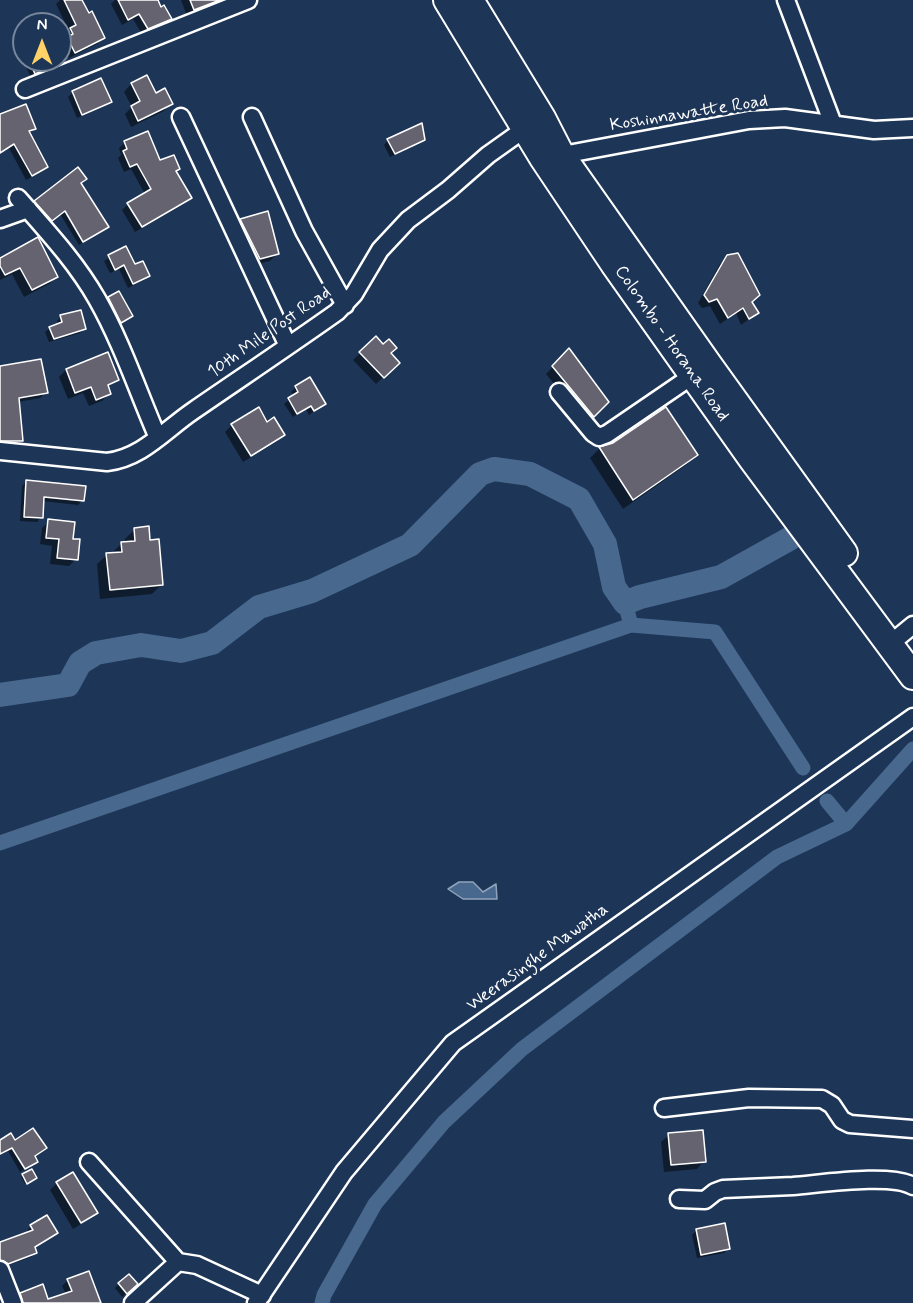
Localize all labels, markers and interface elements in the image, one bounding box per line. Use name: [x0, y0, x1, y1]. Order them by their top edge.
north arrow: [12, 12, 72, 72]
text: N: [37, 15, 47, 36]
street label: Koshinnawatte Road: [609, 91, 769, 137]
street label: Colombo - Horana Road: [609, 262, 733, 426]
street label: 10th Mile Post Road: [204, 282, 336, 384]
street label: Weerasinghe Mawatha: [463, 899, 613, 1017]

